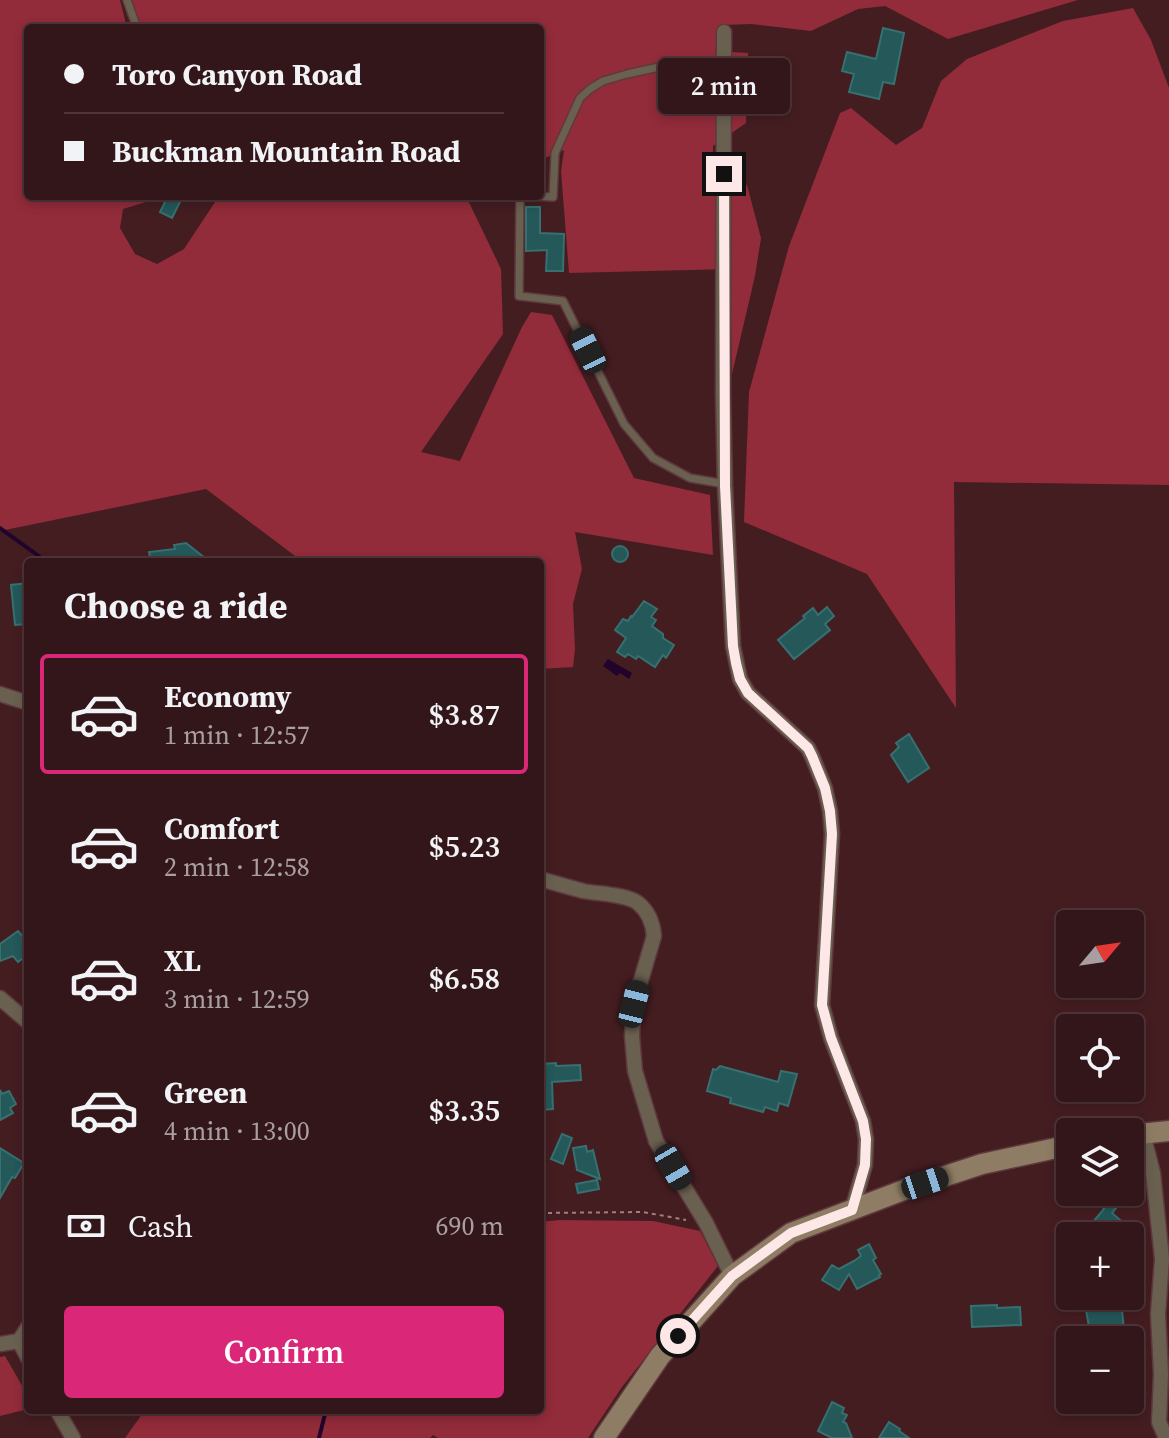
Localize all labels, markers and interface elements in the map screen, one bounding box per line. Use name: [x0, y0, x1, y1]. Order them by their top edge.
text: Toro Canyon Road: [112, 54, 362, 95]
callout: 2 min: [658, 58, 790, 114]
text: 2 min: [691, 68, 757, 104]
text: Buckman Mountain Road: [112, 131, 461, 172]
route end: [706, 156, 742, 192]
car: [567, 323, 609, 377]
text: Choose a ride: [64, 581, 287, 630]
text: Economy: [164, 676, 292, 717]
icon: car: [68, 678, 140, 750]
text: $3.87: [429, 694, 500, 735]
text: 1 min · 12:57: [164, 717, 310, 753]
text: Comfort: [164, 808, 279, 849]
icon: car: [68, 810, 140, 882]
text: $5.23: [429, 826, 500, 867]
text: 2 min · 12:58: [164, 849, 310, 885]
north arrow: [1056, 910, 1144, 998]
map controls: [1056, 910, 1144, 1414]
text: XL: [164, 940, 201, 981]
icon: car: [68, 942, 140, 1014]
text: $6.58: [429, 958, 500, 999]
car: [617, 978, 651, 1030]
text: 3 min · 12:59: [164, 981, 310, 1017]
button: locate: [1056, 1014, 1144, 1102]
text: Green: [164, 1072, 247, 1113]
icon: car: [68, 1074, 140, 1146]
text: $3.35: [429, 1090, 500, 1131]
text: 4 min · 13:00: [164, 1113, 310, 1149]
button: layers: [1056, 1118, 1144, 1206]
car: [651, 1140, 695, 1194]
car: [898, 1164, 952, 1202]
icon: cash: [64, 1204, 108, 1248]
text: Cash: [128, 1206, 193, 1247]
text: 690 m: [436, 1208, 504, 1244]
button: +: [1056, 1222, 1144, 1310]
button: Confirm: [64, 1306, 504, 1398]
route start: [660, 1318, 696, 1354]
button: −: [1056, 1326, 1144, 1414]

